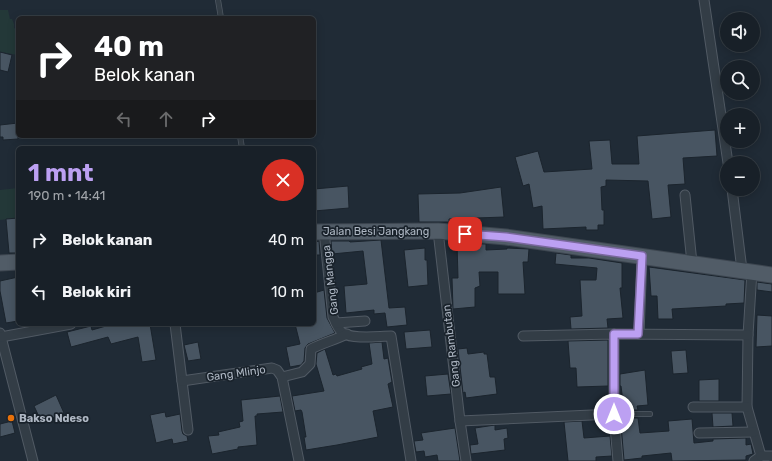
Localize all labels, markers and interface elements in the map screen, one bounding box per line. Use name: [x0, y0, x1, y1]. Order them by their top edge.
map controls: [720, 12, 760, 196]
button: sound: [720, 12, 760, 52]
text: 40 m: [94, 30, 164, 63]
icon: right: [28, 32, 80, 84]
button: search: [720, 60, 760, 100]
text: Belok kanan: [94, 64, 195, 86]
icon: left: [113, 108, 135, 130]
icon: ahead: [155, 108, 177, 130]
icon: right: [197, 108, 219, 130]
button: +: [720, 108, 760, 148]
button: −: [720, 156, 760, 196]
text: 1 mnt: [28, 159, 94, 187]
button: close: [262, 159, 304, 201]
text: 190 m · 14:41: [28, 188, 105, 203]
pin: [448, 217, 482, 251]
icon: arrive: [454, 223, 476, 245]
street label: Jalan Besi Jangkang: [323, 225, 429, 238]
icon: right: [28, 229, 50, 251]
text: Belok kanan: [62, 231, 152, 249]
text: 40 m: [268, 231, 304, 249]
street label: Gang Mangga: [320, 244, 341, 316]
icon: left: [28, 281, 50, 303]
text: Belok kiri: [62, 283, 131, 301]
text: 10 m: [271, 283, 304, 301]
street label: Gang Rambutan: [440, 304, 463, 388]
street label: Gang Mlinjo: [206, 363, 266, 384]
position arrow: [593, 393, 635, 435]
place label: Bakso Ndeso: [19, 412, 89, 425]
marker: Bakso Ndeso: [6, 413, 16, 423]

